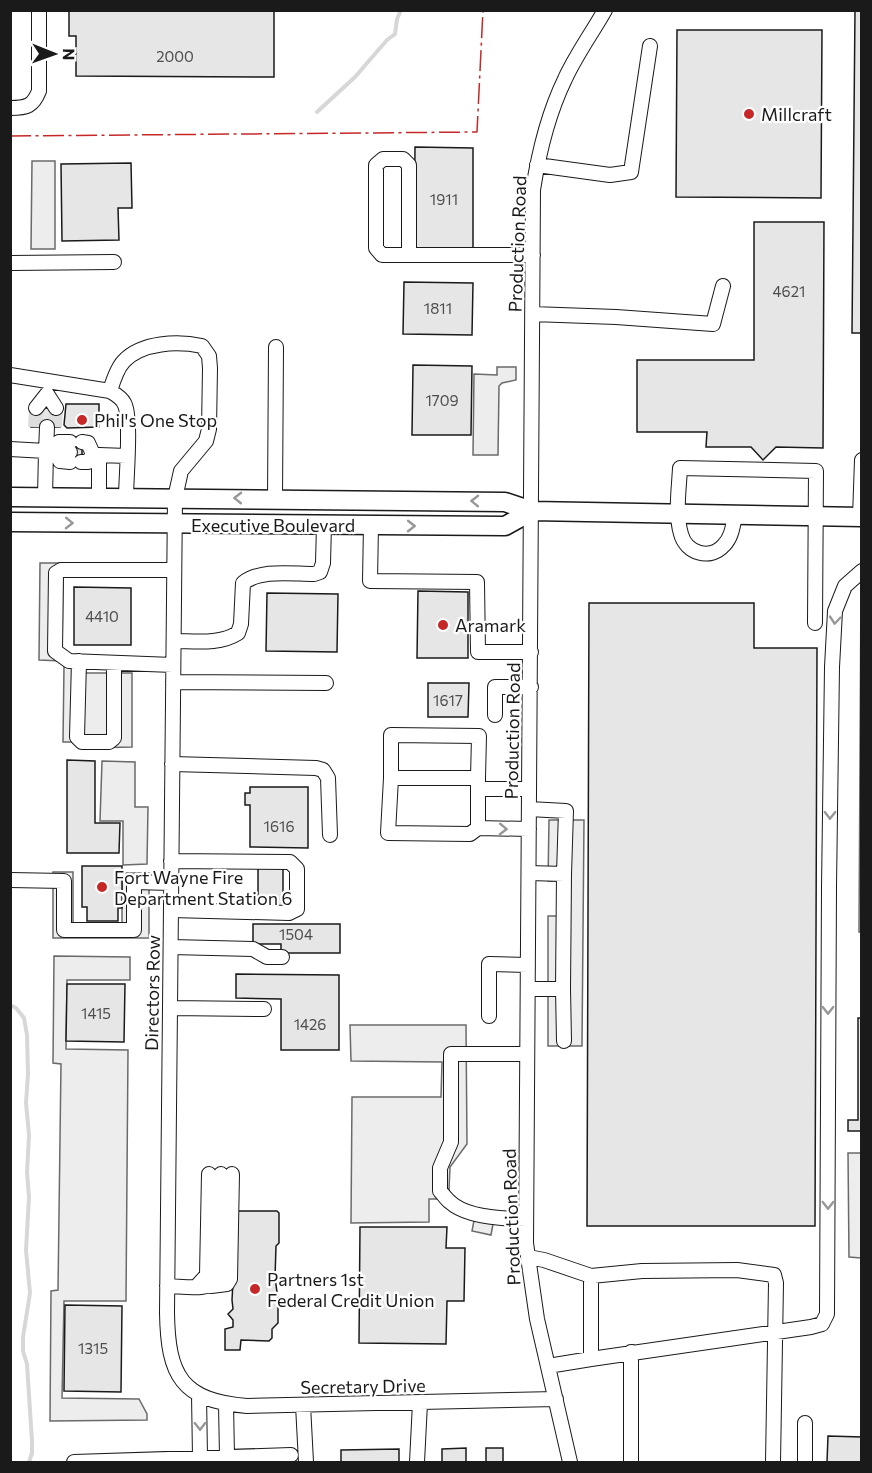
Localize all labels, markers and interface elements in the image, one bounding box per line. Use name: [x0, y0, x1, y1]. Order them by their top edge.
north arrow: [24, 24, 84, 84]
house number: 2000: [156, 47, 194, 65]
text: N: [60, 48, 79, 60]
place label: Millcraft: [761, 103, 832, 125]
marker: Millcraft: [742, 107, 756, 121]
street label: Production Road: [504, 175, 530, 313]
house number: 1911: [430, 190, 458, 208]
house number: 4621: [773, 282, 805, 300]
house number: 1811: [424, 299, 452, 317]
house number: 1709: [425, 391, 459, 409]
place label: Phil's One Stop: [94, 409, 217, 431]
marker: Phil's One Stop: [75, 413, 89, 427]
one-way arrow: [234, 492, 243, 504]
one-way arrow: [471, 495, 480, 507]
street label: Executive Boulevard: [191, 514, 355, 536]
one-way arrow: [64, 517, 73, 529]
one-way arrow: [406, 519, 415, 532]
house number: 4410: [85, 607, 119, 625]
place label: Aramark: [455, 614, 526, 636]
one-way arrow: [829, 616, 842, 625]
marker: Aramark: [436, 618, 450, 632]
street label: Production Road: [500, 662, 524, 800]
house number: 1617: [433, 691, 463, 709]
one-way arrow: [824, 811, 836, 820]
house number: 1616: [263, 817, 295, 835]
one-way arrow: [499, 823, 508, 835]
place label: Fort Wayne Fire Department Station 6: [114, 866, 292, 909]
marker: Fort Wayne Fire Department Station 6: [95, 880, 109, 894]
house number: 1504: [279, 925, 313, 943]
street label: Directors Row: [140, 935, 164, 1051]
house number: 1415: [81, 1004, 111, 1022]
one-way arrow: [822, 1006, 834, 1015]
house number: 1426: [294, 1015, 326, 1033]
street label: Production Road: [498, 1148, 524, 1286]
one-way arrow: [822, 1201, 834, 1210]
place label: Partners 1st Federal Credit Union: [267, 1268, 434, 1311]
marker: Partners 1st Federal Credit Union: [248, 1282, 262, 1296]
house number: 1315: [78, 1339, 108, 1357]
street label: Secretary Drive: [300, 1374, 426, 1398]
one-way arrow: [194, 1421, 206, 1430]

